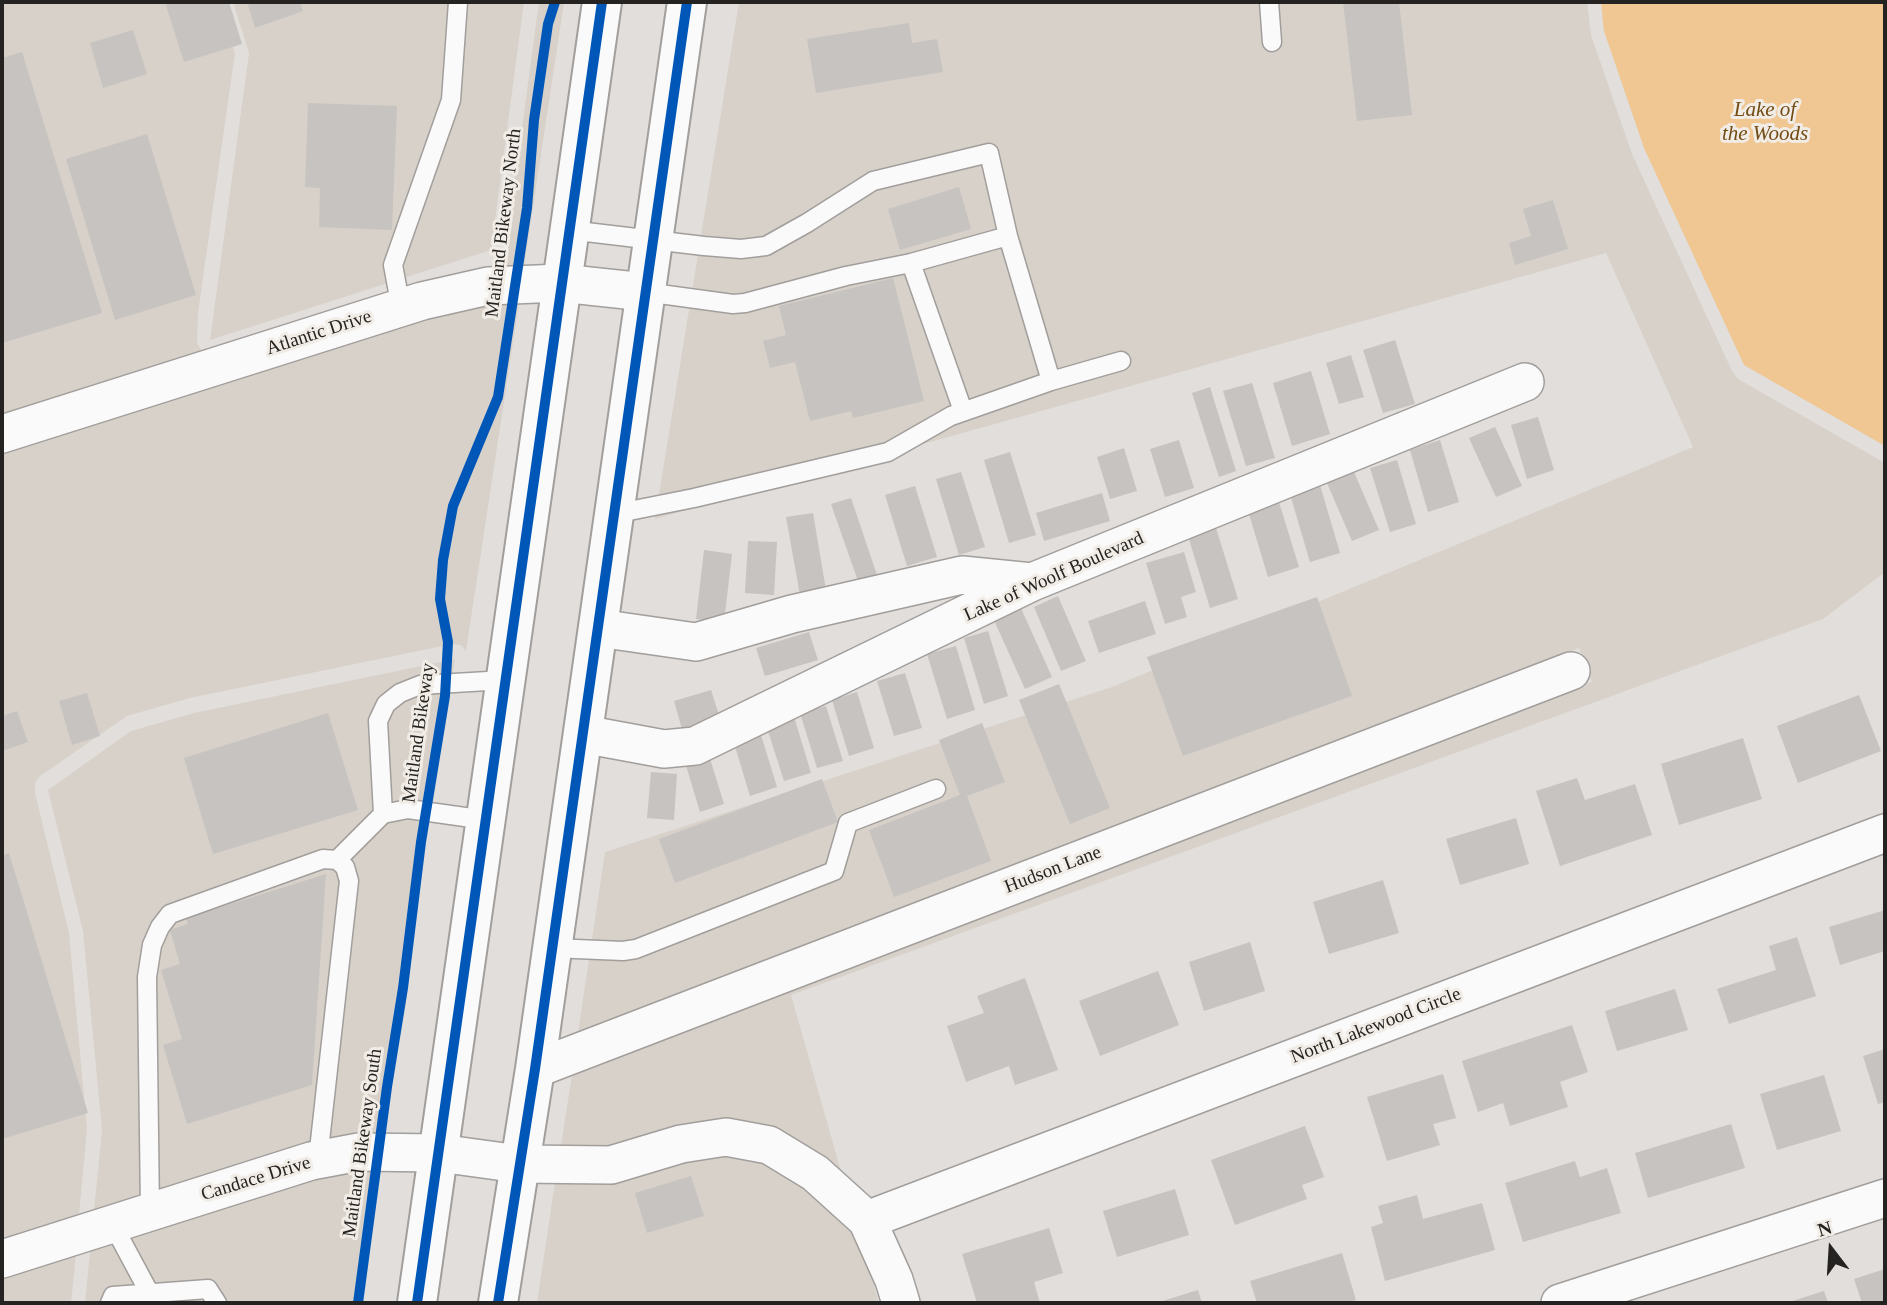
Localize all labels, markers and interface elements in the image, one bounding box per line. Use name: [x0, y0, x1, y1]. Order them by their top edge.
water label: Lake of the Woods: [1722, 97, 1808, 147]
street label: Maitland Bikeway North: [481, 127, 527, 319]
street label: Atlantic Drive: [264, 305, 374, 361]
street label: Lake of Woolf Boulevard: [961, 527, 1147, 627]
street label: Maitland Bikeway: [398, 662, 440, 804]
street label: Hudson Lane: [1001, 841, 1105, 899]
street label: North Lakewood Circle: [1288, 983, 1464, 1069]
street label: Maitland Bikeway South: [338, 1047, 388, 1239]
street label: Candace Drive: [198, 1152, 314, 1206]
north arrow: [1796, 1214, 1866, 1284]
text: N: [1815, 1216, 1834, 1240]

